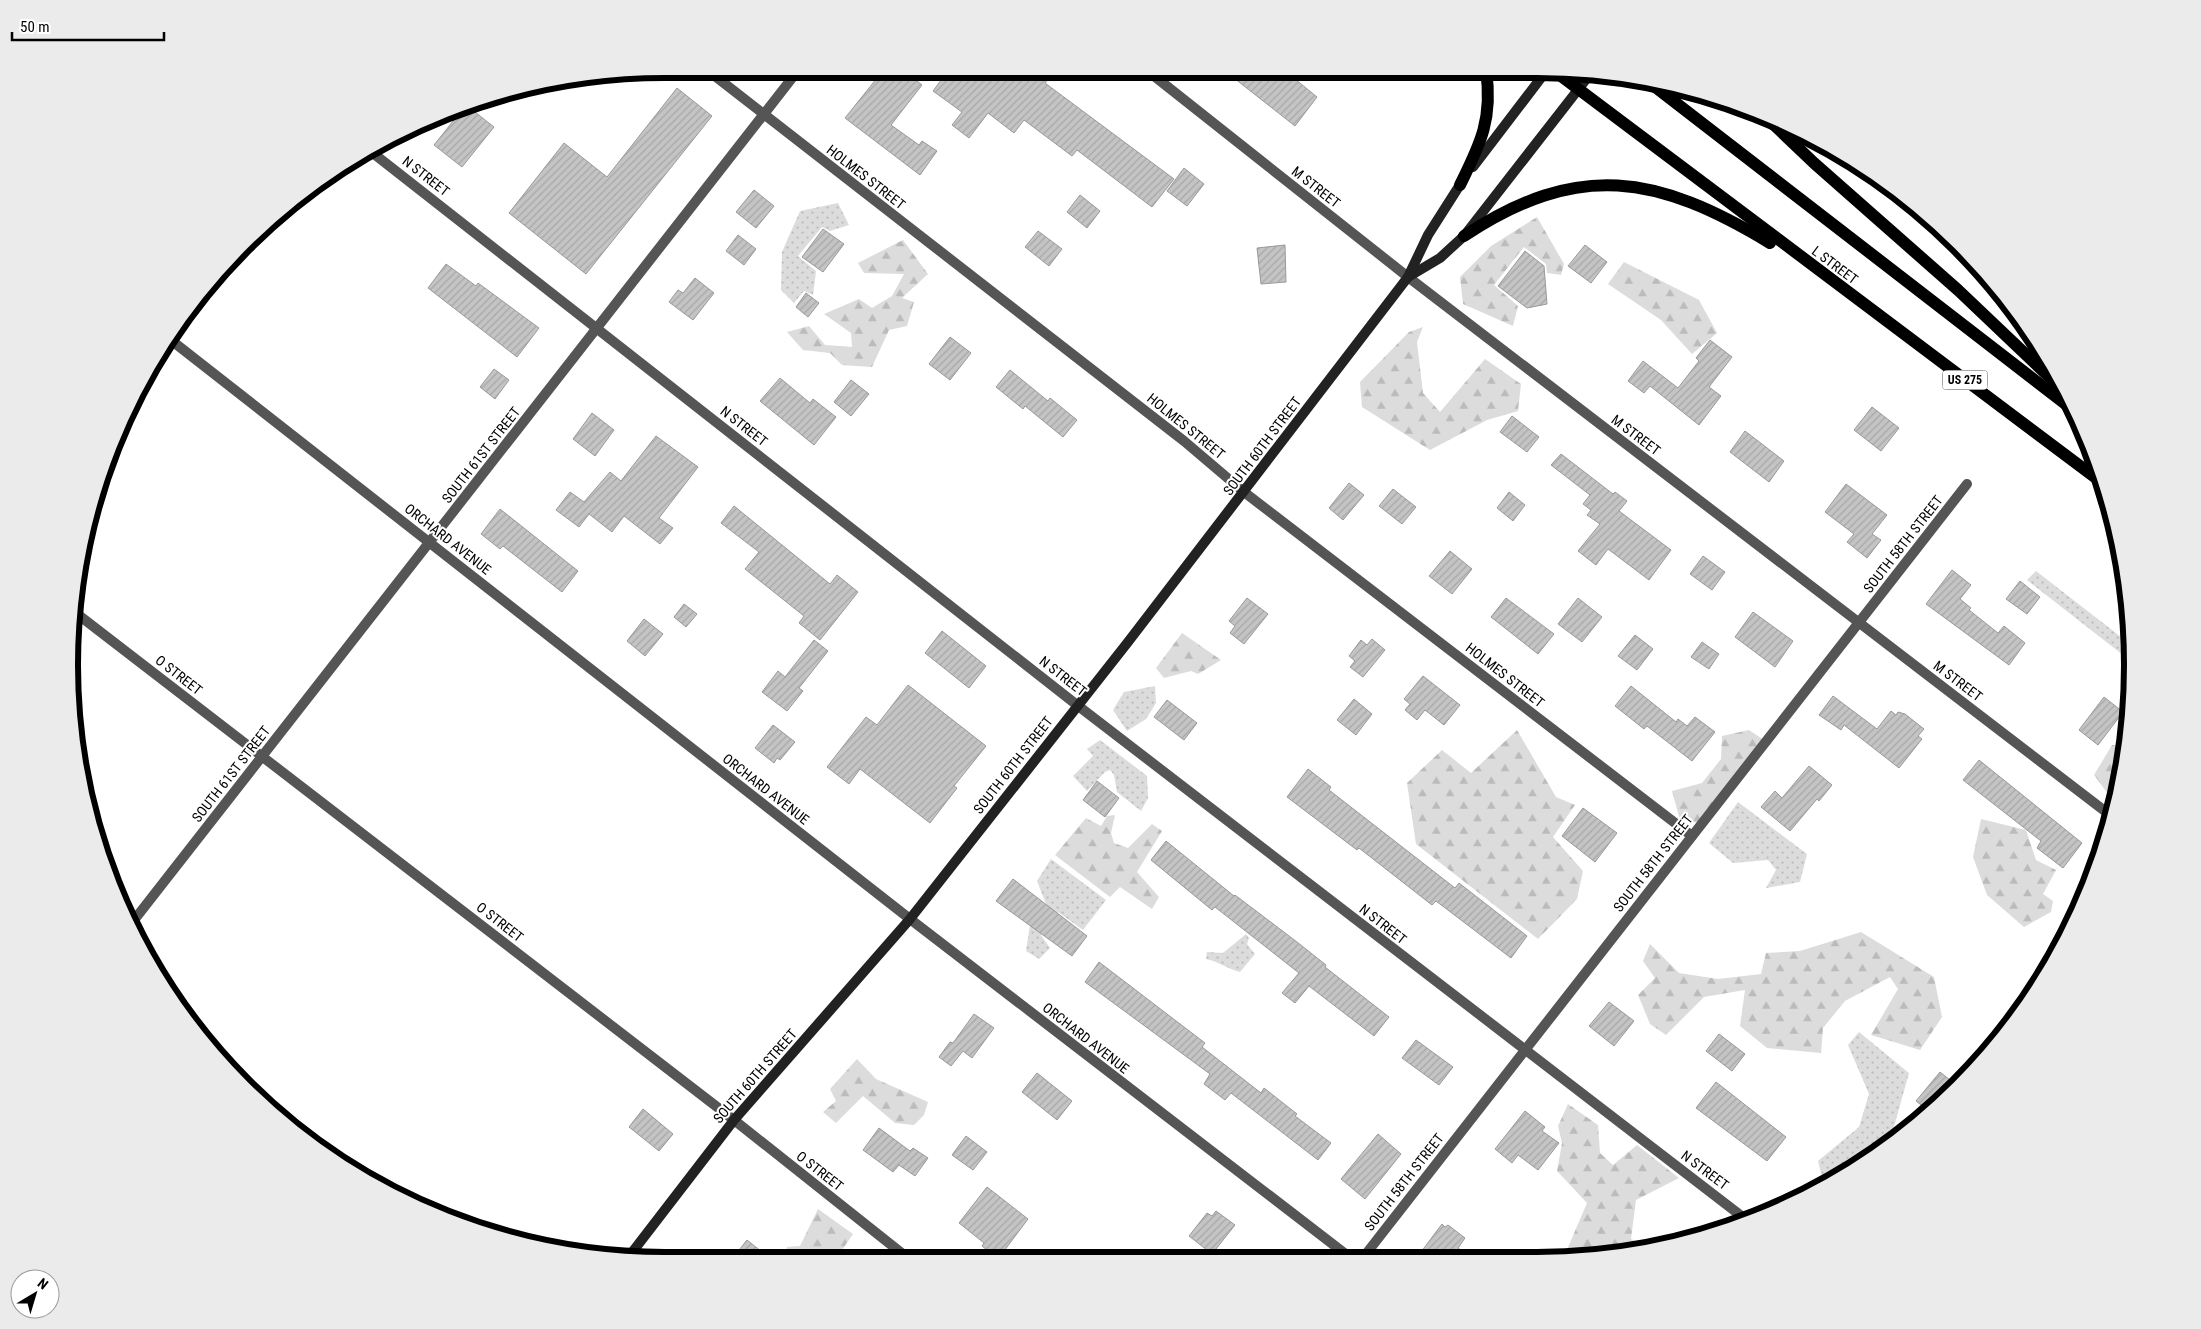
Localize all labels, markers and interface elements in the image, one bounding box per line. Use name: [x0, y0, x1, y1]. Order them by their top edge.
scale bar: [12, 10, 165, 42]
text: 50 m: [20, 18, 50, 36]
street label: HOLMES STREET: [824, 141, 908, 213]
street label: N STREET: [399, 153, 453, 199]
street label: M STREET: [1289, 163, 1343, 211]
street label: L STREET: [1809, 243, 1861, 287]
road number: US 275: [1942, 370, 1988, 390]
street label: HOLMES STREET: [1144, 390, 1228, 462]
street label: SOUTH 60TH STREET: [1220, 394, 1304, 498]
street label: N STREET: [717, 403, 771, 449]
street label: SOUTH 61ST STREET: [439, 404, 523, 506]
street label: M STREET: [1608, 411, 1664, 459]
street label: SOUTH 58TH STREET: [1860, 492, 1946, 596]
street label: ORCHARD AVENUE: [402, 500, 494, 578]
street label: HOLMES STREET: [1463, 639, 1547, 711]
street label: O STREET: [152, 652, 206, 698]
street label: N STREET: [1036, 653, 1090, 699]
street label: M STREET: [1930, 657, 1986, 705]
street label: SOUTH 60TH STREET: [970, 713, 1056, 817]
street label: SOUTH 61ST STREET: [189, 723, 273, 825]
street label: ORCHARD AVENUE: [720, 750, 812, 828]
street label: SOUTH 58TH STREET: [1610, 811, 1696, 915]
street label: O STREET: [473, 899, 527, 945]
street label: N STREET: [1356, 901, 1410, 947]
street label: ORCHARD AVENUE: [1040, 999, 1132, 1077]
street label: SOUTH 60TH STREET: [710, 1026, 800, 1126]
street label: SOUTH 58TH STREET: [1361, 1130, 1447, 1234]
street label: N STREET: [1678, 1147, 1732, 1193]
street label: O STREET: [793, 1148, 847, 1194]
north arrow: [10, 1269, 60, 1319]
text: N: [35, 1275, 51, 1293]

